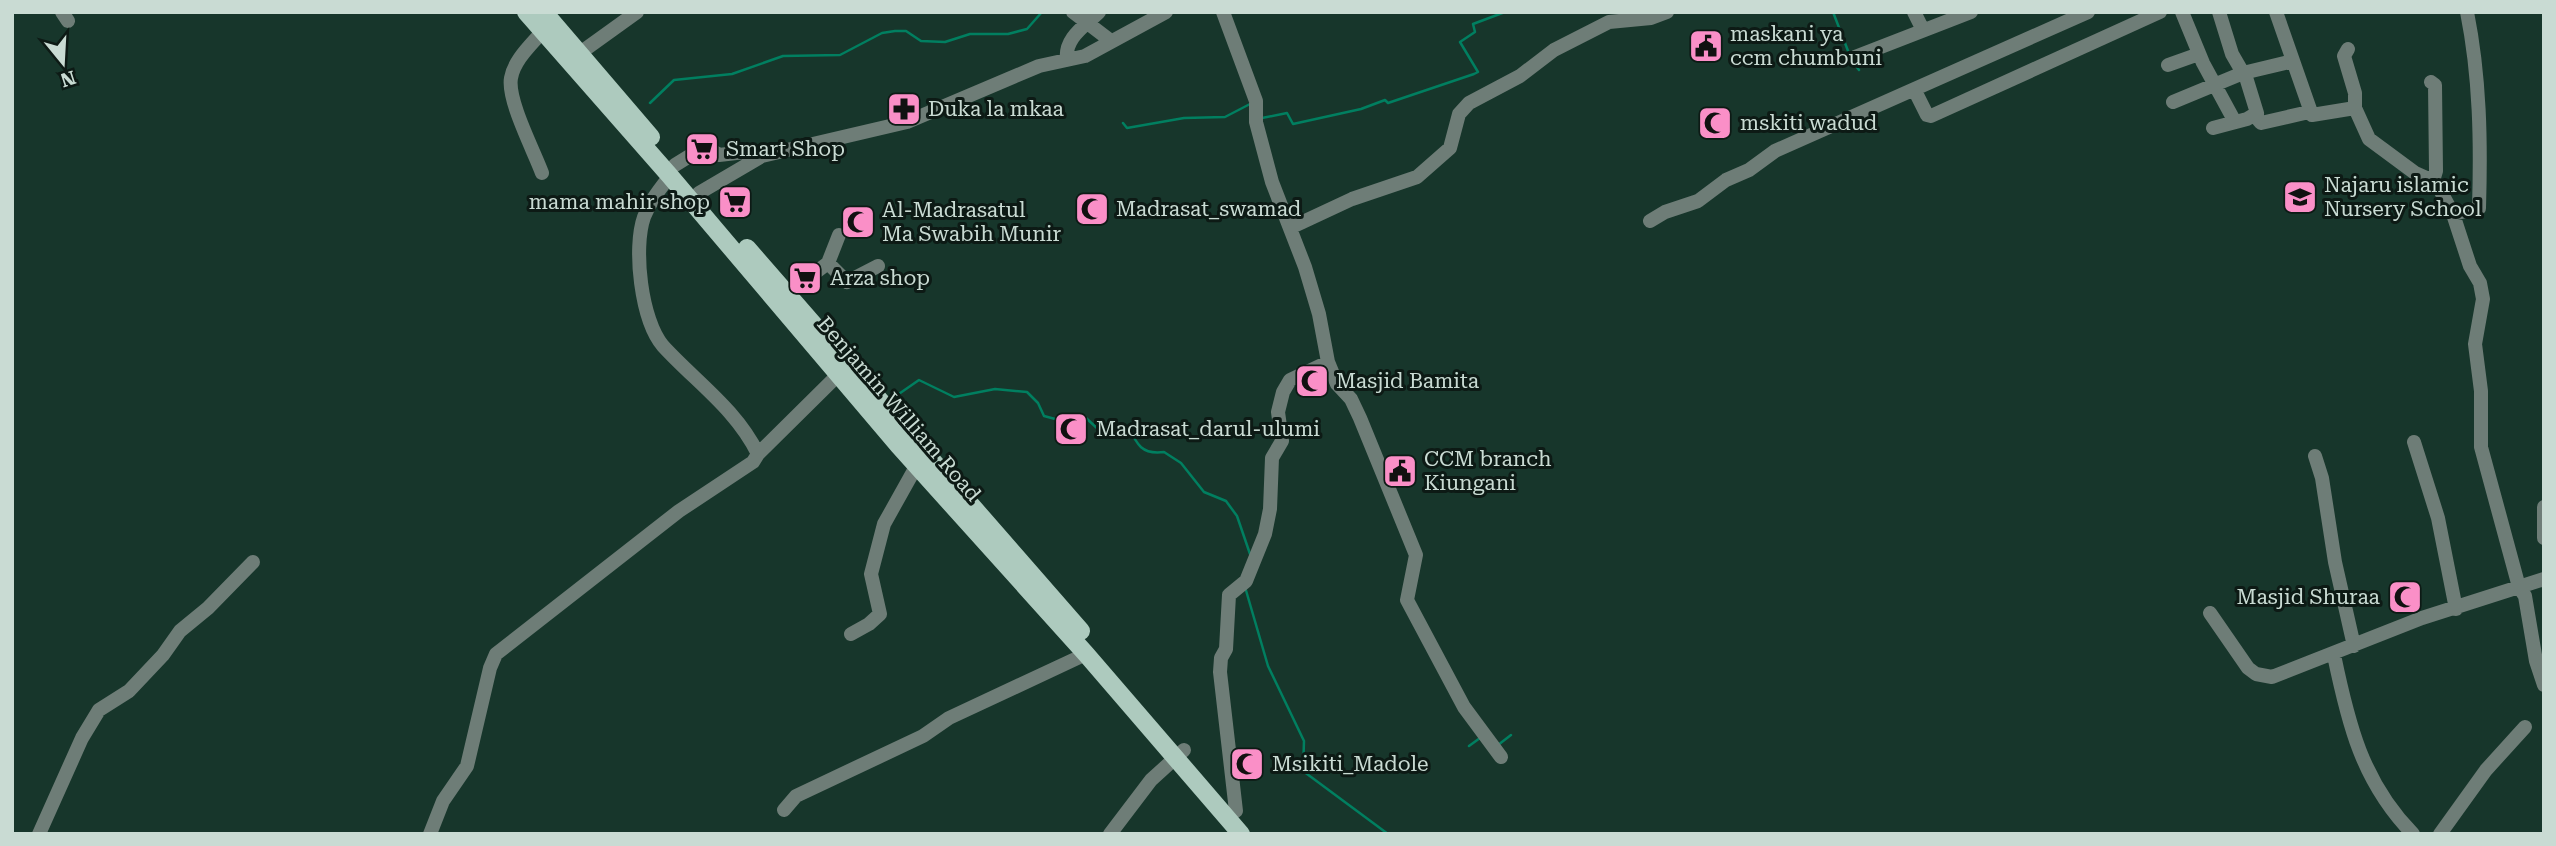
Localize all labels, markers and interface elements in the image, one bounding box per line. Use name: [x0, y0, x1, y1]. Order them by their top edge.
place label: maskani ya ccm chumbuni: [1730, 22, 1882, 70]
public building icon: maskani ya ccm chumbuni: [1687, 27, 1725, 65]
north arrow: [28, 28, 98, 98]
text: N: [57, 65, 79, 92]
pharmacy icon: Duka la mkaa: [885, 90, 923, 128]
place label: Duka la mkaa: [928, 97, 1064, 121]
mosque icon: mskiti wadud: [1696, 104, 1734, 142]
place label: mskiti wadud: [1740, 111, 1878, 135]
supermarket icon: Smart Shop: [683, 130, 721, 168]
place label: Smart Shop: [726, 137, 845, 161]
place label: Najaru islamic Nursery School: [2324, 173, 2482, 221]
school or university icon: Najaru islamic Nursery School: [2281, 178, 2319, 216]
supermarket icon: mama mahir shop: [716, 183, 754, 221]
place label: mama mahir shop: [529, 190, 710, 214]
mosque icon: Madrasat_swamad: [1073, 190, 1111, 228]
place label: Madrasat_swamad: [1116, 197, 1302, 221]
place label: Al-Madrasatul Ma Swabih Munir: [882, 198, 1061, 246]
mosque icon: Al-Madrasatul Ma Swabih Munir: [839, 203, 877, 241]
supermarket icon: Arza shop: [786, 259, 824, 297]
place label: Arza shop: [830, 266, 930, 290]
street label: Benjamin William Road: [812, 312, 986, 507]
mosque icon: Masjid Bamita: [1293, 362, 1331, 400]
place label: Masjid Bamita: [1336, 369, 1480, 393]
mosque icon: Madrasat_darul-ulumi: [1052, 410, 1090, 448]
place label: Madrasat_darul-ulumi: [1096, 417, 1320, 441]
place label: CCM branch Kiungani: [1424, 447, 1552, 495]
public building icon: CCM branch Kiungani: [1381, 452, 1419, 490]
mosque icon: Masjid Shuraa: [2386, 578, 2424, 616]
place label: Masjid Shuraa: [2237, 585, 2381, 609]
mosque icon: Msikiti_Madole: [1228, 745, 1266, 783]
place label: Msikiti_Madole: [1272, 752, 1429, 776]

